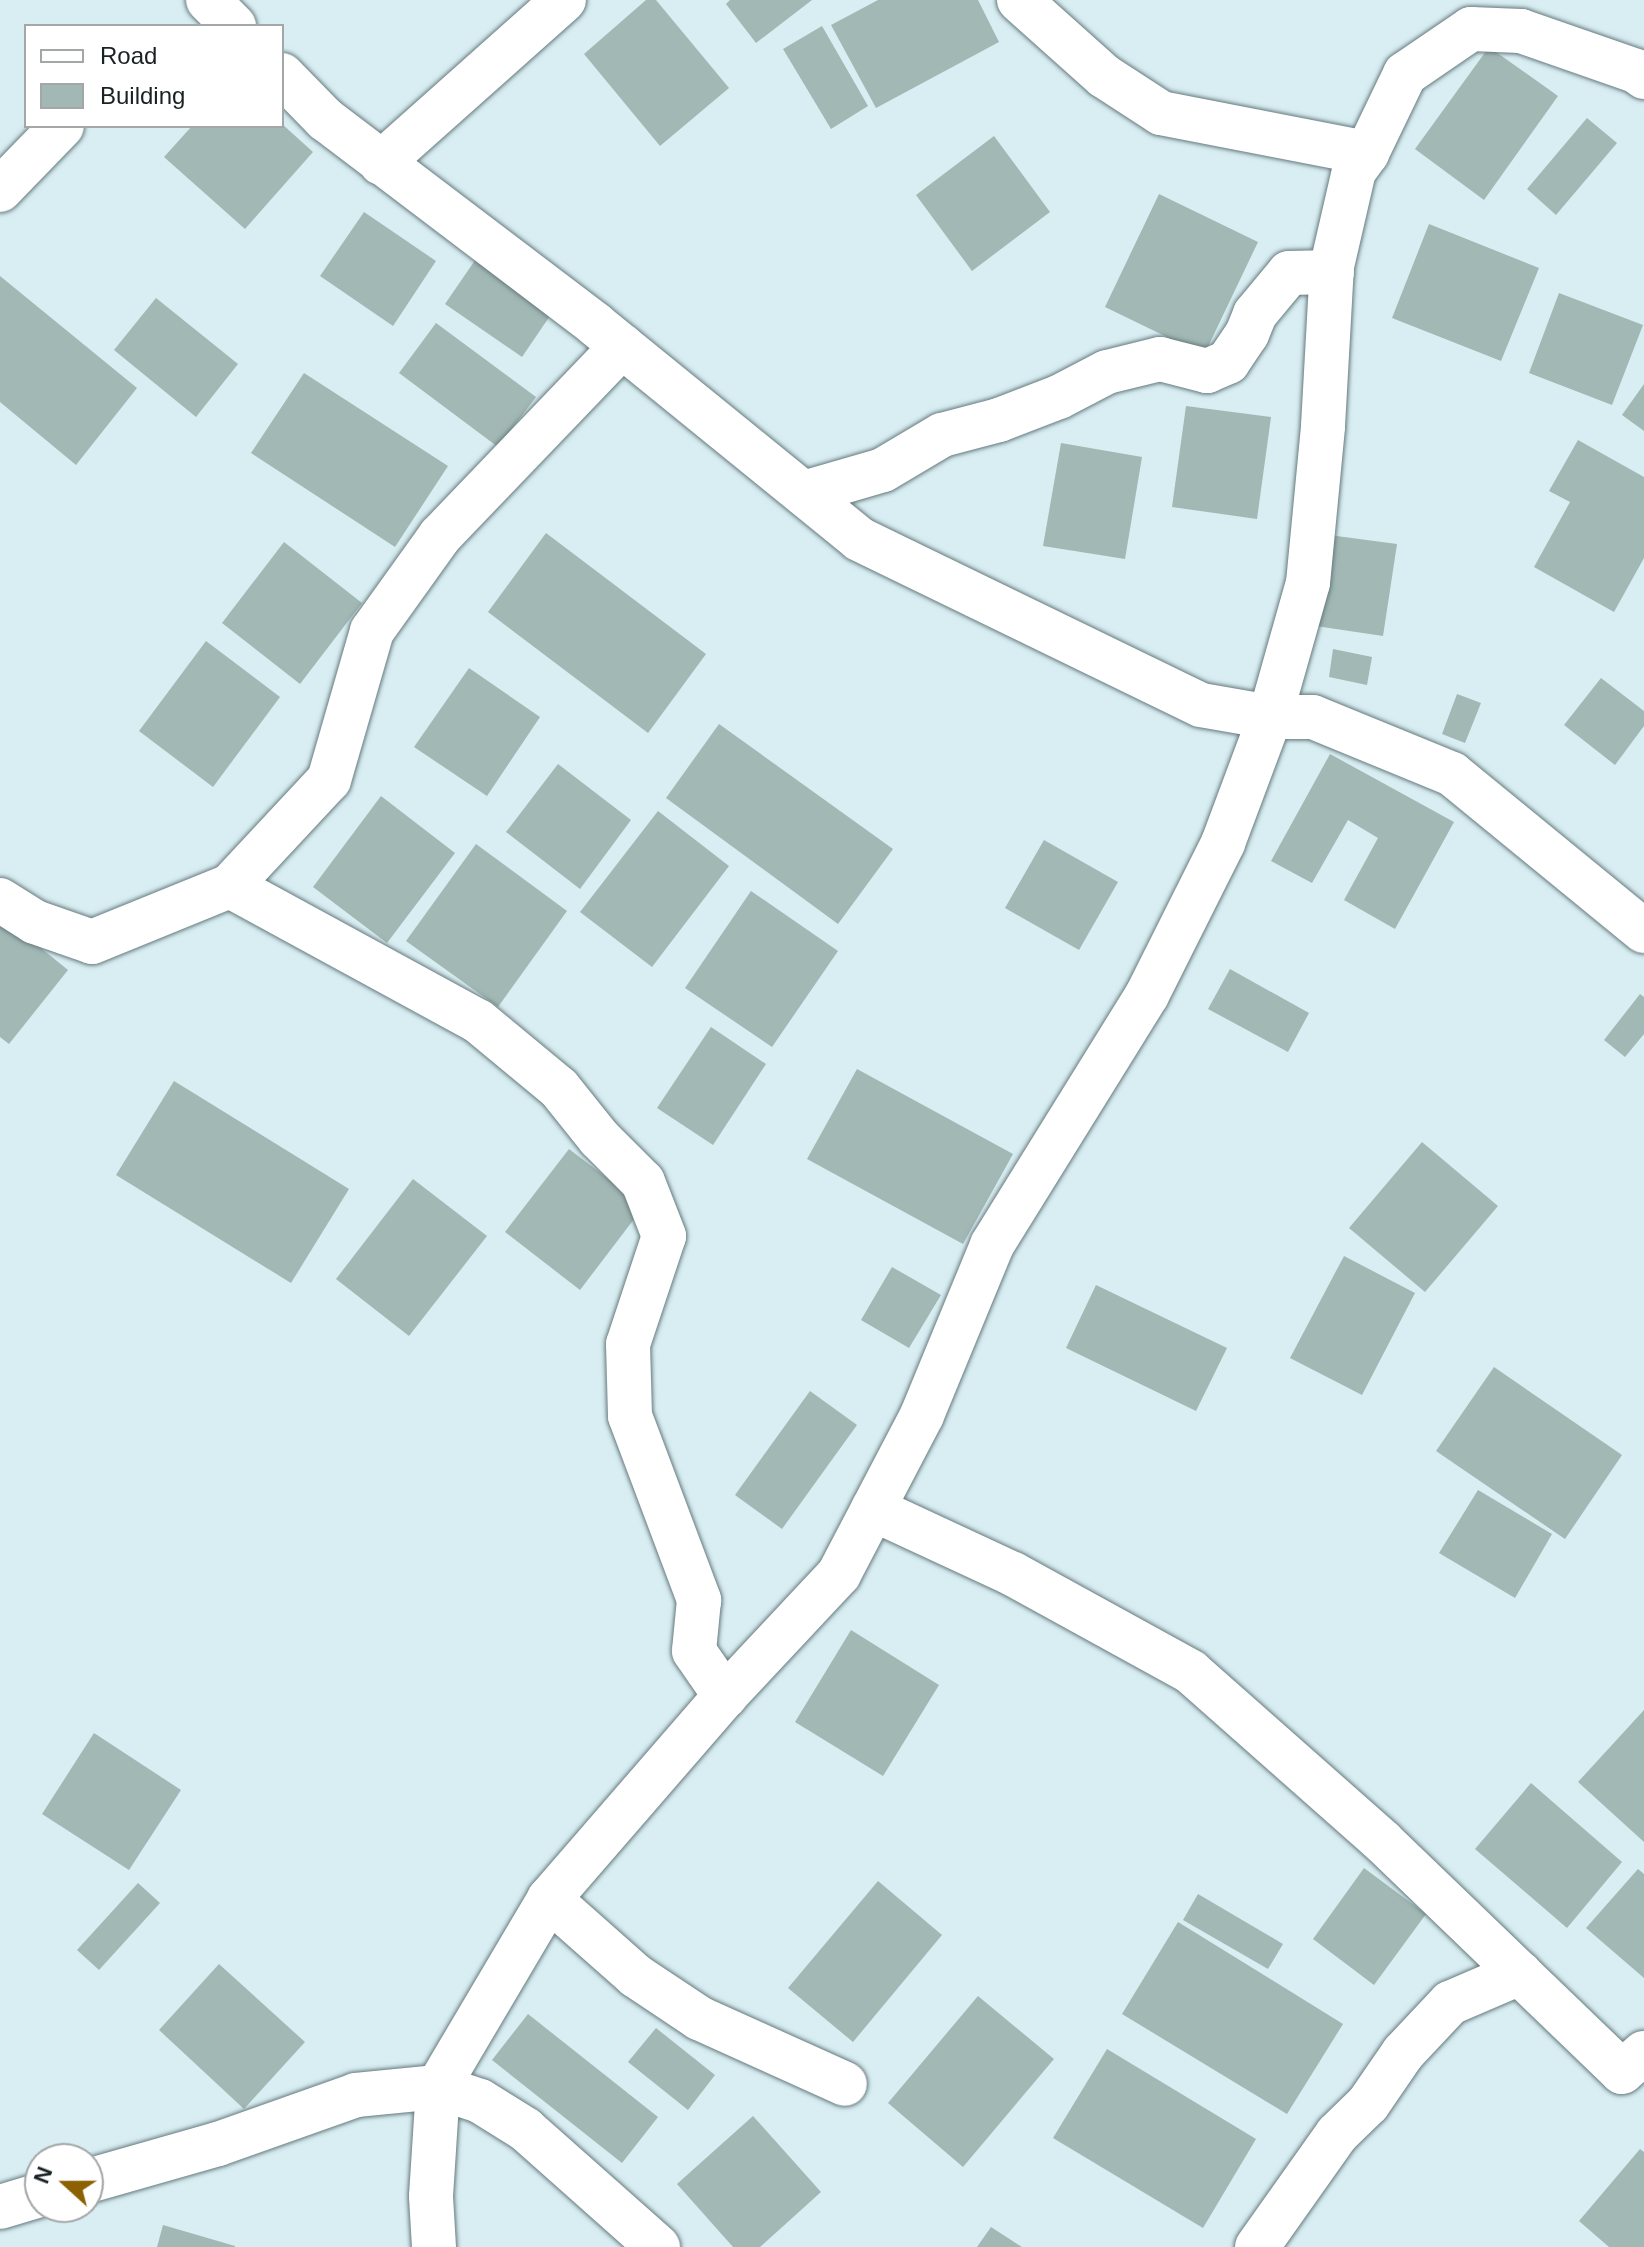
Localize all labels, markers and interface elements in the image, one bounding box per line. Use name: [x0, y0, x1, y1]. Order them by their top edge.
legend: [24, 24, 284, 128]
text: Road: [100, 42, 157, 69]
text: Building: [100, 82, 185, 109]
north arrow: [24, 2143, 104, 2223]
text: N: [28, 2163, 58, 2187]

